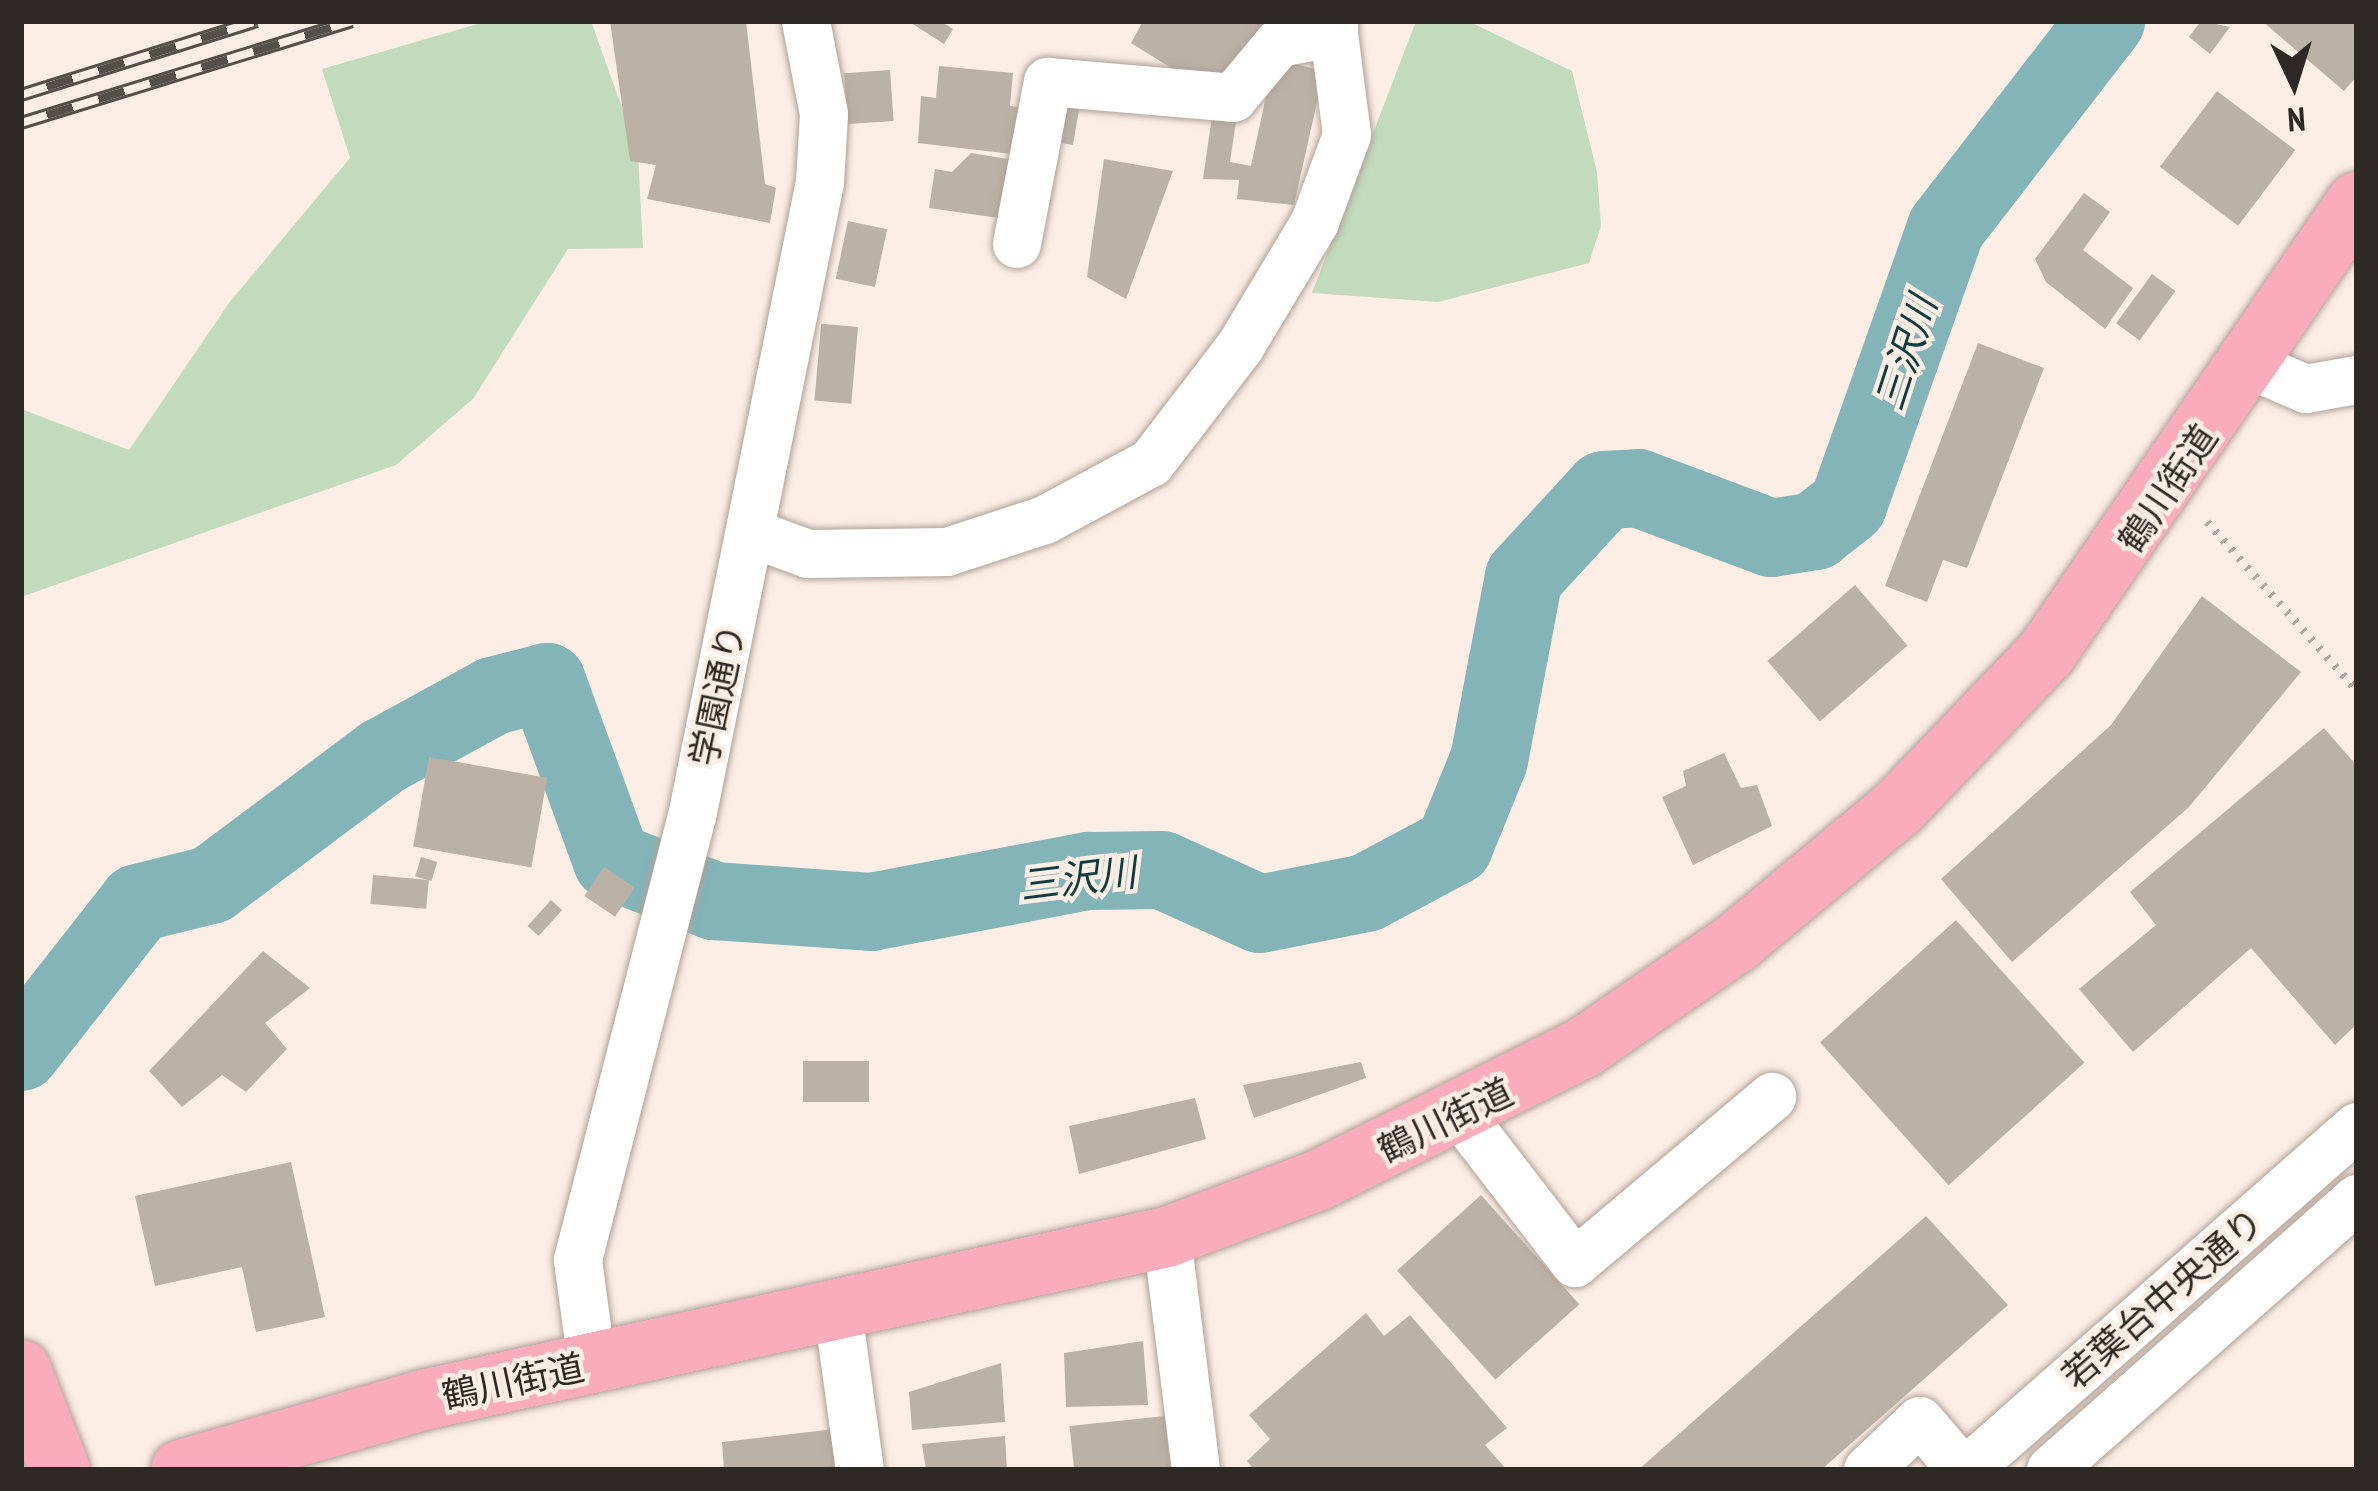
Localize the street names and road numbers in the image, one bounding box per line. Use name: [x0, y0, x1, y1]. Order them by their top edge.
street label: 鶴川街道: [2109, 416, 2225, 560]
street label: 学園通り: [681, 620, 753, 770]
street label: 鶴川街道: [1371, 1069, 1519, 1171]
street label: 若葉台中央通り: [2053, 1199, 2271, 1397]
street label: 鶴川街道: [438, 1345, 588, 1417]

